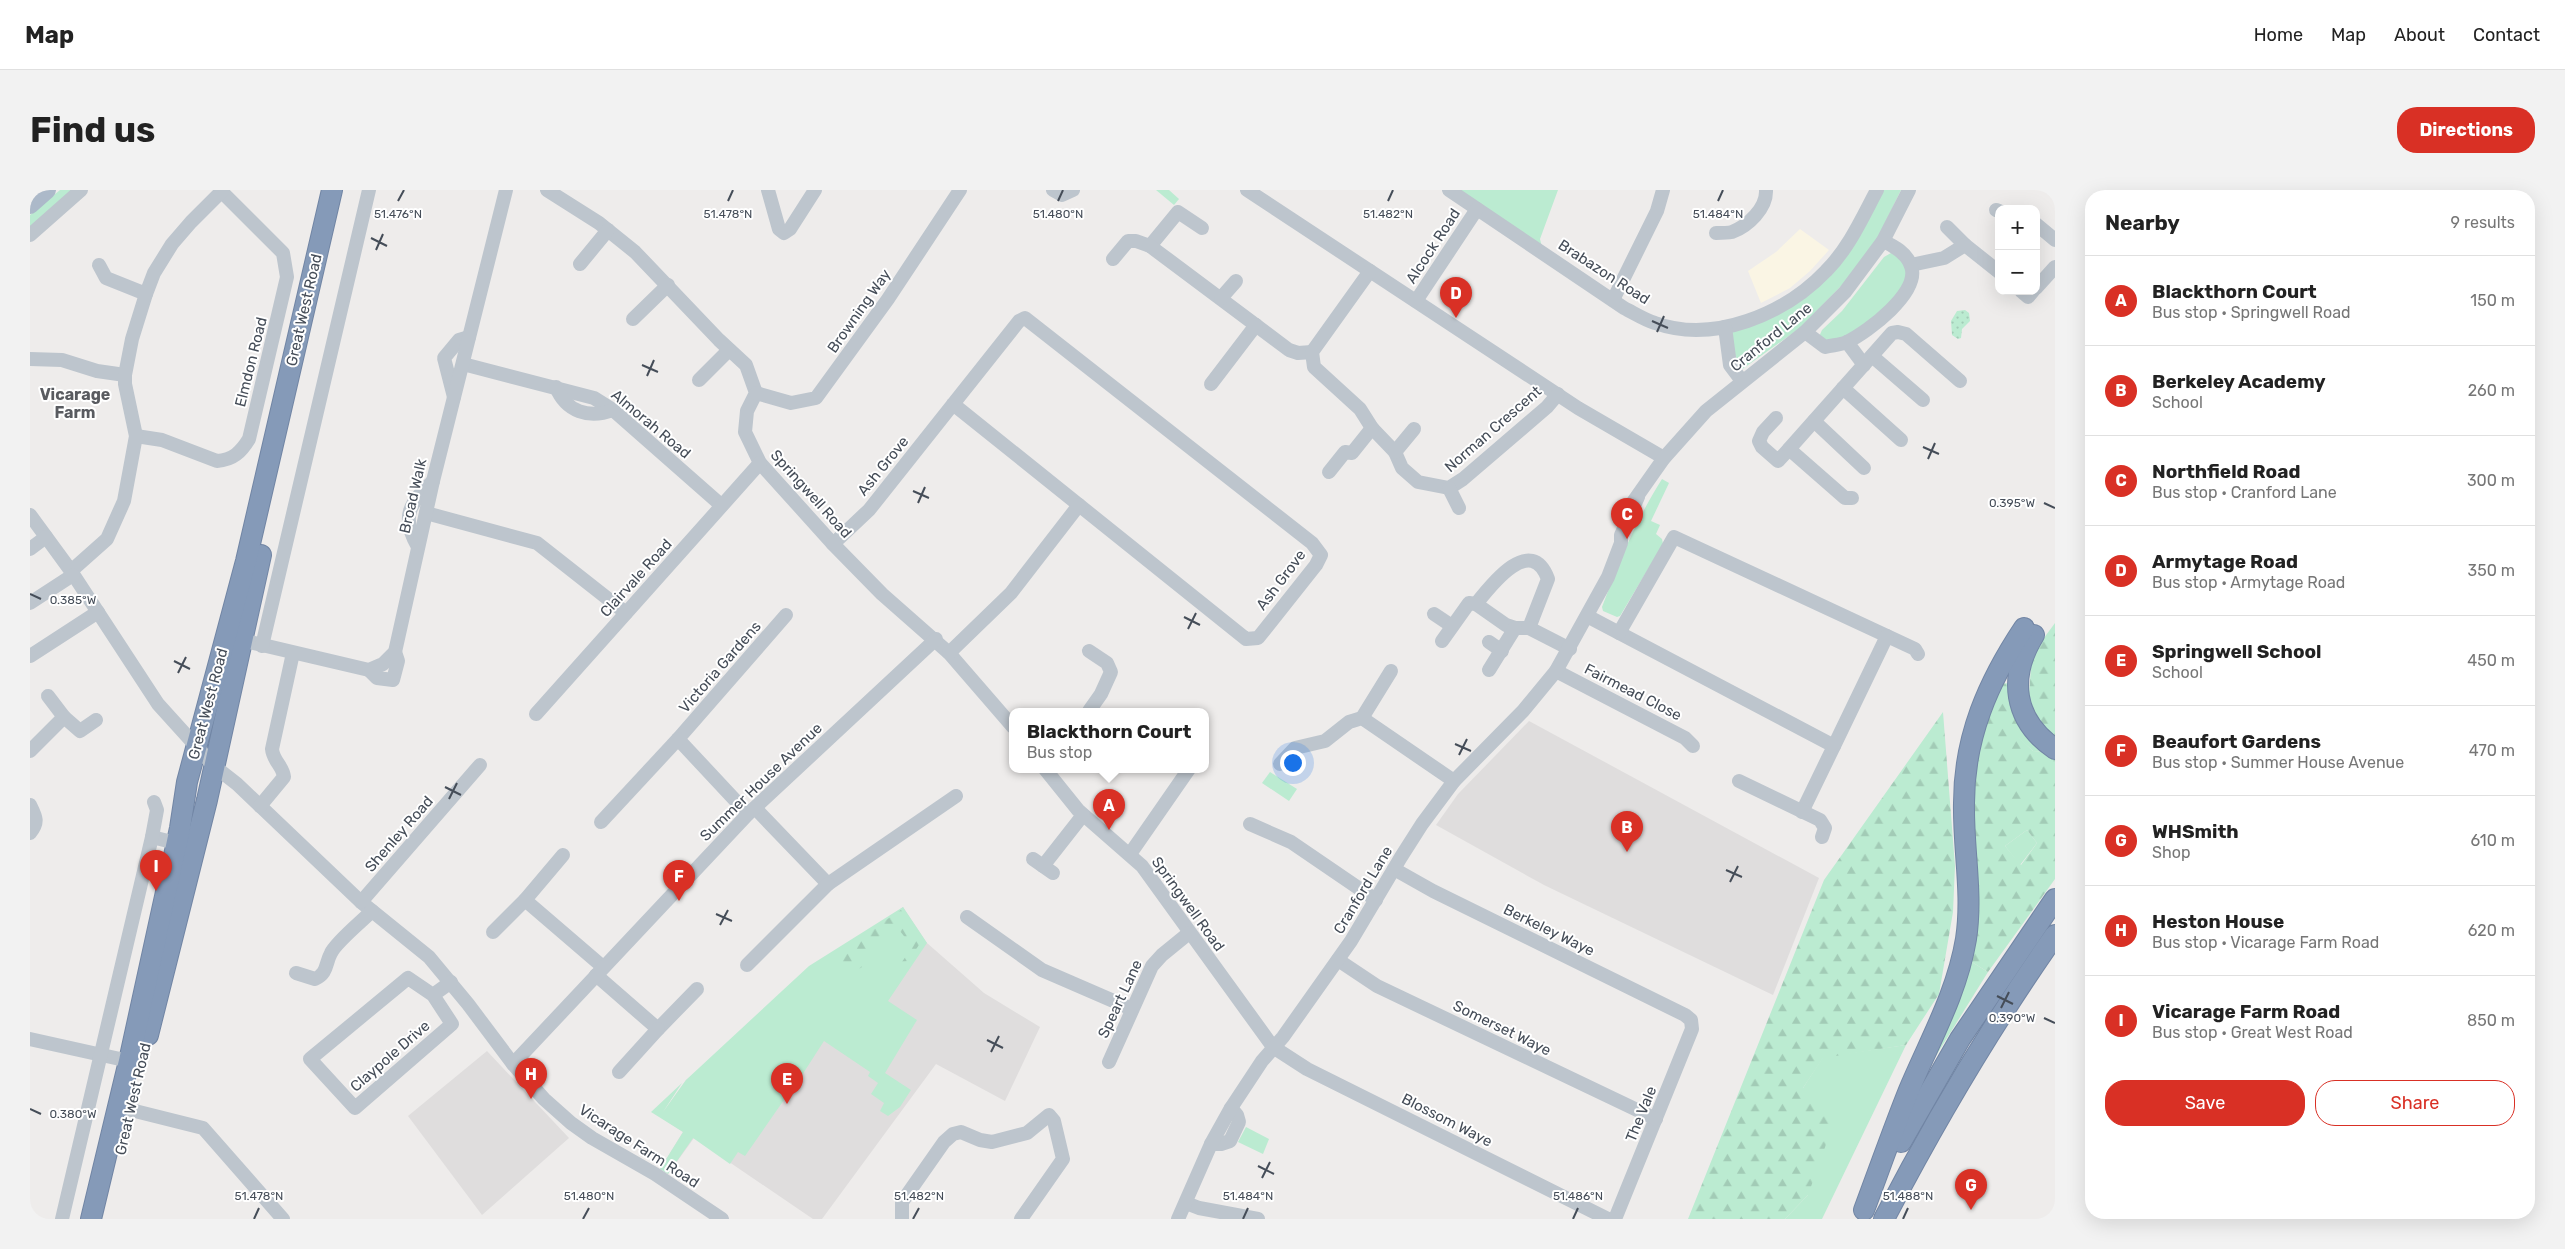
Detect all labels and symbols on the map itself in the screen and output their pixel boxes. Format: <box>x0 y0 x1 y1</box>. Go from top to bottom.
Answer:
street label: Alcock Road <box>1402 205 1464 287</box>
text: 51.476°N <box>374 207 422 221</box>
text: 51.478°N <box>704 207 752 221</box>
text: 51.480°N <box>1033 207 1083 221</box>
text: 51.482°N <box>1363 207 1413 221</box>
text: 51.484°N <box>1693 207 1743 221</box>
street label: Brabazon Road <box>1555 236 1653 308</box>
street label: Great West Road <box>282 252 326 368</box>
street label: Browning Way <box>823 266 895 356</box>
pin: D <box>1440 277 1472 318</box>
street label: Cranford Lane <box>1727 299 1815 375</box>
street label: Elmdon Road <box>231 315 271 409</box>
street label: Norman Crescent <box>1441 382 1545 476</box>
district label: Vicarage Farm <box>40 385 110 422</box>
street label: Almorah Road <box>608 386 694 462</box>
street label: Ash Grove <box>854 433 912 499</box>
street label: Springwell Road <box>767 446 855 542</box>
street label: Broad Walk <box>396 457 430 535</box>
text: 0.395°W <box>1989 496 2035 510</box>
pin: C <box>1611 498 1643 539</box>
street label: Clairvale Road <box>596 535 676 621</box>
street label: Ash Grove <box>1252 546 1310 614</box>
text: 0.385°W <box>50 593 97 607</box>
street label: Victoria Gardens <box>675 617 765 717</box>
street label: Great West Road <box>184 646 232 762</box>
street label: Fairmead Close <box>1581 660 1685 724</box>
street label: Summer House Avenue <box>696 719 826 845</box>
your location <box>1280 750 1306 776</box>
pin: A <box>1093 789 1125 830</box>
street label: Shenley Road <box>361 792 437 876</box>
pin: B <box>1611 811 1643 852</box>
street label: Cranford Lane <box>1330 843 1396 937</box>
pin: I <box>140 850 172 891</box>
street label: Springwell Road <box>1148 853 1228 955</box>
pin: F <box>663 860 695 901</box>
street label: Berkeley Waye <box>1500 900 1598 960</box>
street label: Speart Lane <box>1094 957 1146 1041</box>
street label: Somerset Waye <box>1450 996 1554 1060</box>
text: 0.390°W <box>1989 1011 2036 1025</box>
street label: Claypole Drive <box>347 1017 433 1095</box>
street label: Great West Road <box>111 1041 155 1157</box>
pin: H <box>515 1058 547 1099</box>
pin: E <box>771 1063 803 1104</box>
street label: The Vale <box>1622 1084 1660 1144</box>
street label: Blossom Waye <box>1399 1089 1495 1151</box>
street label: Vicarage Farm Road <box>576 1100 702 1192</box>
text: 0.380°W <box>49 1107 97 1121</box>
pin: G <box>1955 1169 1987 1210</box>
text: 51.478°N <box>235 1189 283 1203</box>
text: 51.480°N <box>564 1189 614 1203</box>
text: 51.482°N <box>894 1189 944 1203</box>
text: 51.484°N <box>1223 1189 1273 1203</box>
text: 51.486°N <box>1553 1189 1603 1203</box>
text: 51.488°N <box>1883 1189 1933 1203</box>

